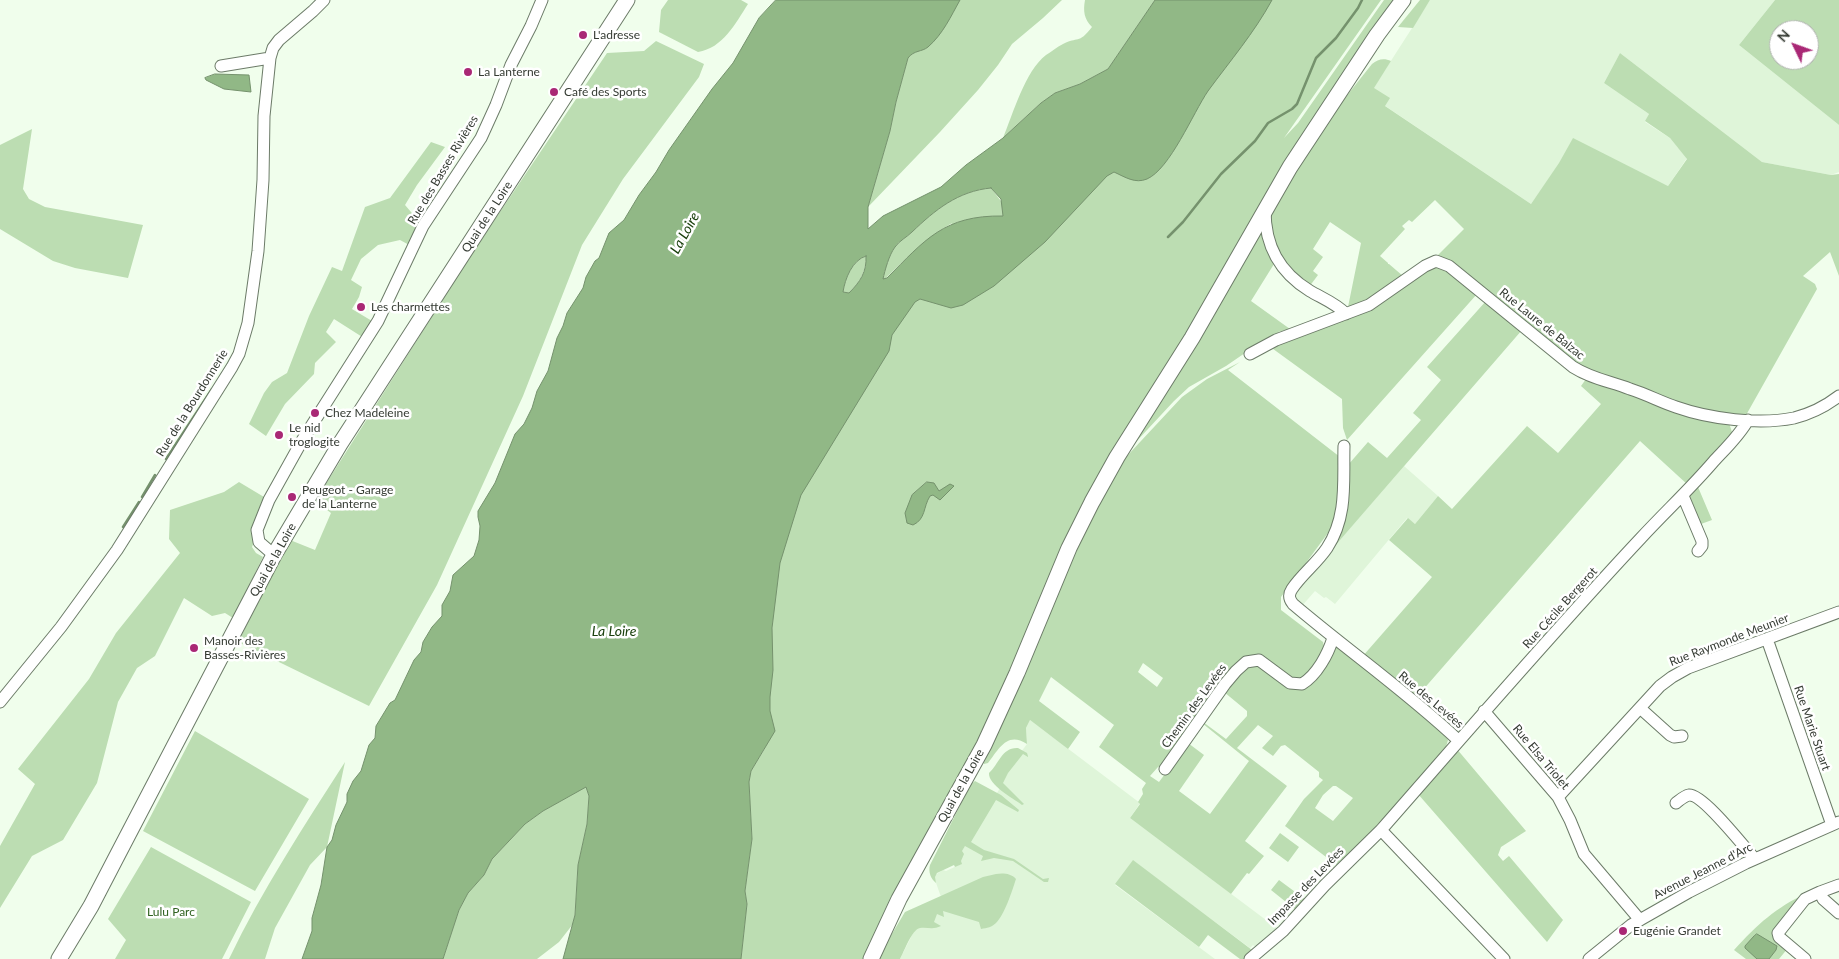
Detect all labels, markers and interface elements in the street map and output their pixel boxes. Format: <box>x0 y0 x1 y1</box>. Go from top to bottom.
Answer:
north arrow <box>1769 20 1819 70</box>
text: N <box>1773 26 1793 45</box>
place label: L'adresse <box>593 28 640 42</box>
marker: L'adresse <box>577 29 589 41</box>
place label: La Lanterne <box>478 65 540 79</box>
marker: La Lanterne <box>462 66 474 78</box>
place label: Café des Sports <box>564 85 646 99</box>
marker: Café des Sports <box>548 86 560 98</box>
street label: Rue des Basses Rivières <box>405 113 481 227</box>
street label: Quai de la Loire <box>459 179 515 255</box>
water label: La Loire <box>667 209 703 257</box>
street label: Rue Laure de Balzac <box>1497 285 1587 363</box>
place label: Les charmettes <box>371 300 450 314</box>
marker: Les charmettes <box>355 301 367 313</box>
street label: Rue de la Bourdonnerie <box>153 347 231 459</box>
place label: Chez Madeleine <box>325 406 410 420</box>
marker: Chez Madeleine <box>309 407 321 419</box>
place label: Le nid troglogite <box>289 421 340 449</box>
marker: Le nid troglogite <box>273 429 285 441</box>
place label: Peugeot - Garage de la Lanterne <box>302 483 393 511</box>
marker: Peugeot - Garage de la Lanterne <box>286 491 298 503</box>
street label: Quai de la Loire <box>247 521 299 599</box>
street label: Rue Cécile Bergerot <box>1520 564 1600 652</box>
street label: Rue Raymonde Meunier <box>1667 611 1791 669</box>
water label: La Loire <box>592 623 636 639</box>
place label: Manoir des Basses-Rivières <box>204 634 285 662</box>
marker: Manoir des Basses-Rivières <box>188 642 200 654</box>
street label: Chemin des Levées <box>1159 661 1229 751</box>
street label: Rue des Levées <box>1396 669 1466 731</box>
street label: Rue Marie Stuart <box>1791 684 1833 772</box>
street label: Rue Elsa Triolet <box>1510 722 1572 792</box>
street label: Quai de la Loire <box>935 747 987 825</box>
street label: Avenue Jeanne d'Arc <box>1651 840 1755 902</box>
street label: Impasse des Levées <box>1265 844 1347 928</box>
park label: Lulu Parc <box>147 905 195 919</box>
place label: Eugénie Grandet <box>1633 924 1721 938</box>
marker: Eugénie Grandet <box>1617 925 1629 937</box>

